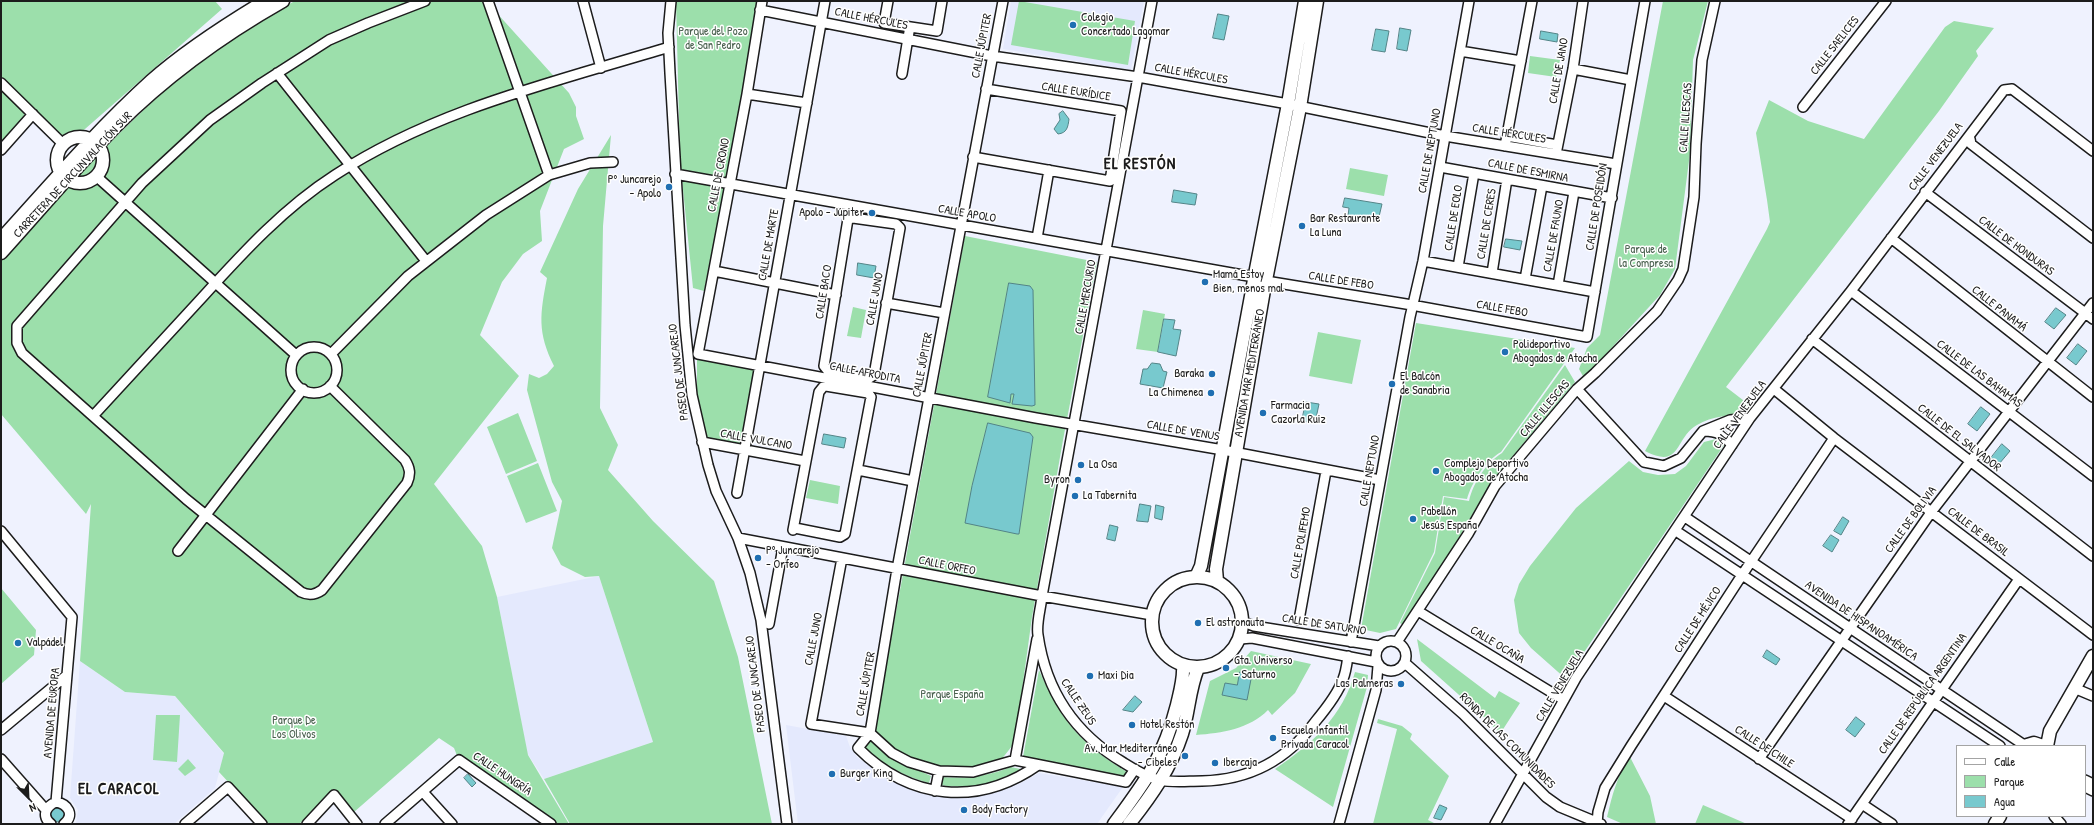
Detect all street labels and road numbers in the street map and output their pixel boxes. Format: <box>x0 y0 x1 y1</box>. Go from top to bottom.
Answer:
street label: CALLE HÉRCULES <box>833 5 909 33</box>
street label: CALLE JÚPITER <box>969 13 995 79</box>
street label: CALLE SAELICES <box>1808 14 1862 78</box>
street label: CALLE DE JANO <box>1546 37 1572 105</box>
street label: CALLE HÉRCULES <box>1153 60 1229 88</box>
street label: CALLE EURÍDICE <box>1040 79 1112 105</box>
street label: CALLE ILLESCAS <box>1676 83 1696 153</box>
street label: CALLE DE NEPTUNO <box>1415 107 1445 195</box>
street label: CARRETERA DE CIRCUNVALACIÓN SUR <box>11 109 135 241</box>
street label: CALLE VENEZUELA <box>1906 120 1966 194</box>
street label: CALLE HÉRCULES <box>1471 121 1547 147</box>
street label: CALLE DE CRONO <box>705 137 733 213</box>
street label: CALLE DE ESMIRNA <box>1487 156 1569 186</box>
street label: CALLE DE POSEIDÓN <box>1583 162 1611 252</box>
street label: CALLE DE EOLO <box>1442 184 1466 252</box>
street label: CALLE DE CERES <box>1474 188 1500 260</box>
street label: CALLE DE FAUNO <box>1541 199 1567 273</box>
street label: CALLE APOLO <box>937 202 997 226</box>
street label: CALLE DE MARTE <box>756 208 782 282</box>
street label: CALLE DE HONDURAS <box>1975 213 2057 279</box>
street label: CALLE MERCURIO <box>1072 259 1100 335</box>
street label: CALLE BACO <box>813 264 835 320</box>
street label: CALLE DE FEBO <box>1307 269 1375 293</box>
street label: CALLE JUNO <box>863 271 887 327</box>
street label: CALLE PANAMÁ <box>1968 283 2030 335</box>
street label: CALLE FEBO <box>1475 297 1529 321</box>
street label: AVENIDA MAR MEDITERRÁNEO <box>1232 308 1268 438</box>
street label: PASEO DE JUNCAREJO <box>666 323 692 421</box>
street label: CALLE JÚPITER <box>910 332 936 398</box>
street label: CALLE DE LAS BAHAMAS <box>1933 337 2025 411</box>
street label: CALLE AFRODITA <box>828 359 902 387</box>
street label: CALLE ILLESCAS <box>1517 378 1573 440</box>
street label: CALLE VENEZUELA <box>1710 378 1770 452</box>
street label: CALLE DE EL SALVADOR <box>1914 401 2004 475</box>
street label: CALLE DE VENUS <box>1145 418 1221 444</box>
street label: CALLE VULCANO <box>719 427 793 453</box>
street label: CALLE NEPTUNO <box>1357 434 1383 508</box>
street label: CALLE DE BOLIVIA <box>1882 484 1940 556</box>
street label: CALLE DE BRASIL <box>1944 504 2012 560</box>
street label: CALLE POLIFEMO <box>1288 506 1314 580</box>
street label: CALLE ORFEO <box>917 553 977 579</box>
street label: AVENIDA DE HISPANOAMÉRICA <box>1802 578 1920 664</box>
street label: CALLE DE MÉJICO <box>1671 584 1725 656</box>
street label: CALLE JUNO <box>802 611 826 667</box>
street label: CALLE DE SATURNO <box>1281 611 1367 639</box>
street label: CALLE OCAÑA <box>1467 623 1527 667</box>
street label: CALLE DE REPÚBLICA ARGENTINA <box>1876 631 1970 757</box>
street label: PASEO DE JUNCAREJO <box>743 635 769 733</box>
street label: CALLE VENEZUELA <box>1533 647 1587 725</box>
street label: CALLE JÚPITER <box>853 651 879 717</box>
street label: AVENIDA DE EUROPA <box>41 667 63 759</box>
street label: CALLE ZEUS <box>1057 676 1099 728</box>
street label: RONDA DE LAS COMUNIDADES <box>1456 690 1558 792</box>
street label: CALLE DE CHILE <box>1732 722 1796 772</box>
street label: CALLE HUNGRÍA <box>470 749 534 799</box>

